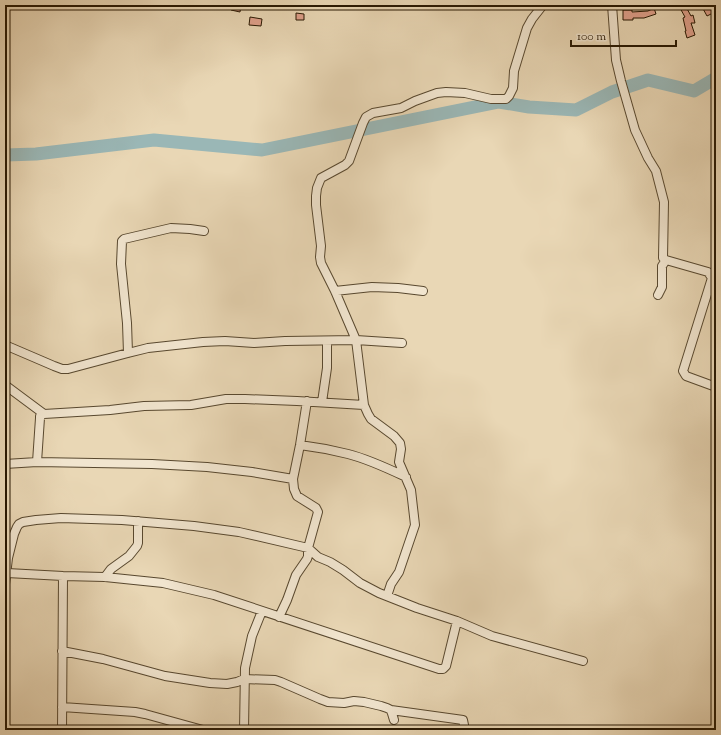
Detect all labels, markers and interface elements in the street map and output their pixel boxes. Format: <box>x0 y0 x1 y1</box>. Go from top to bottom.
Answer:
scale bar <box>571 22 676 48</box>
text: 100 m <box>577 28 606 46</box>

